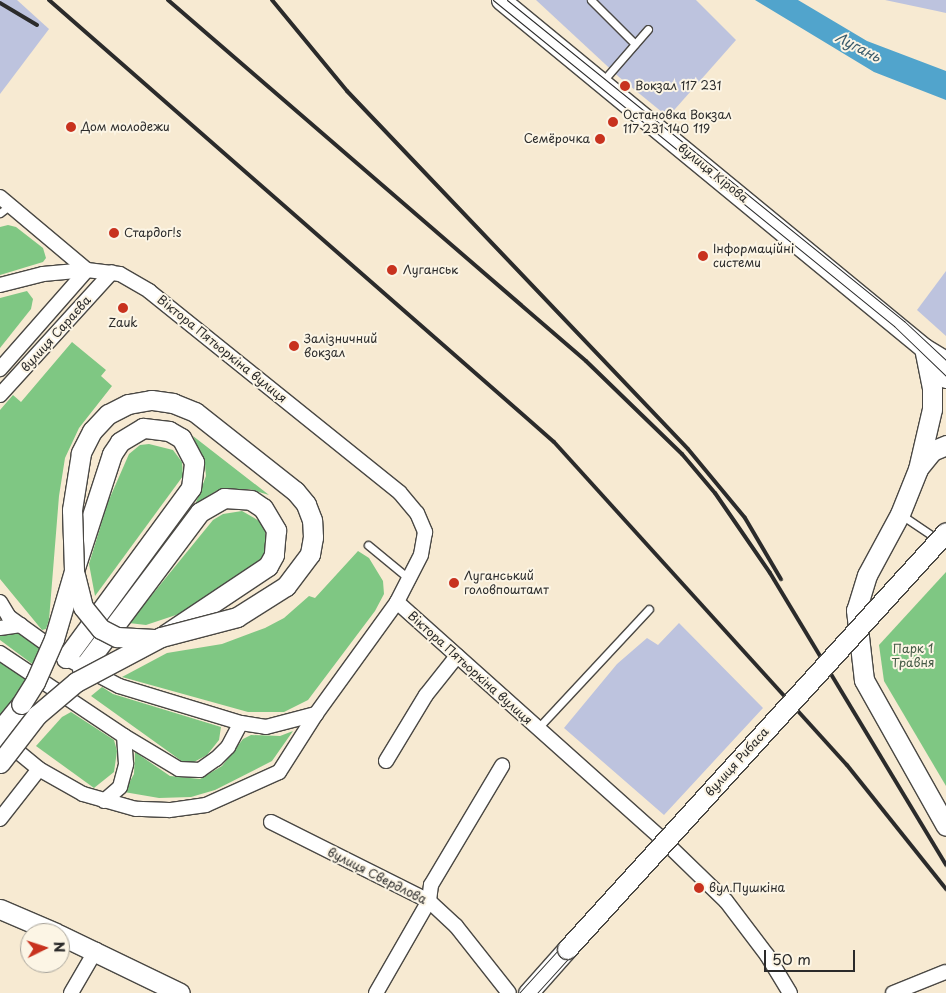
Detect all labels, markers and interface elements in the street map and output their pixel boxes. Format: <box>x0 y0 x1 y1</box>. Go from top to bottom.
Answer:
water label: Лугань <box>833 29 883 65</box>
place label: Вокзал 117 231 <box>635 79 722 93</box>
marker: Вокзал 117 231 <box>619 80 631 92</box>
place label: Остановка Вокзал 117 231 140 119 <box>623 108 733 136</box>
marker: Остановка Вокзал 117 231 140 119 <box>607 116 619 128</box>
place label: Дом молодежи <box>81 120 170 134</box>
marker: Дом молодежи <box>65 121 77 133</box>
place label: Семёрочка <box>524 132 590 146</box>
marker: Семёрочка <box>594 133 606 145</box>
street label: вулиця Кірова <box>675 140 751 206</box>
place label: Стардог!s <box>124 226 181 240</box>
marker: Стардог!s <box>108 227 120 239</box>
place label: Інформаційні системи <box>713 242 794 270</box>
marker: Інформаційні системи <box>697 250 709 262</box>
marker: Луганськ <box>385 263 399 277</box>
place label: Луганськ <box>403 263 458 277</box>
street label: Віктора Пятьоркіна вулиця <box>154 292 290 406</box>
street label: вулиця Сараєва <box>18 293 94 375</box>
marker: Zauk <box>117 302 129 314</box>
place label: Zauk <box>108 316 138 330</box>
place label: Залізничний вокзал <box>304 332 377 360</box>
marker: Залізничний вокзал <box>288 340 300 352</box>
place label: Луганський головпоштамт <box>464 569 549 597</box>
marker: Луганський головпоштамт <box>448 577 460 589</box>
street label: Віктора Пятьоркіна вулиця <box>405 608 535 728</box>
park label: Парк 1 Травня <box>892 642 934 670</box>
street label: вулиця Рибаса <box>702 725 772 799</box>
street label: вулиця Свердлова <box>325 845 429 907</box>
place label: вул.Пушкіна <box>709 881 785 895</box>
marker: вул.Пушкіна <box>693 882 705 894</box>
north arrow <box>20 923 70 973</box>
scale bar <box>766 940 857 972</box>
text: N <box>49 941 70 953</box>
text: 50 m <box>772 947 811 970</box>

